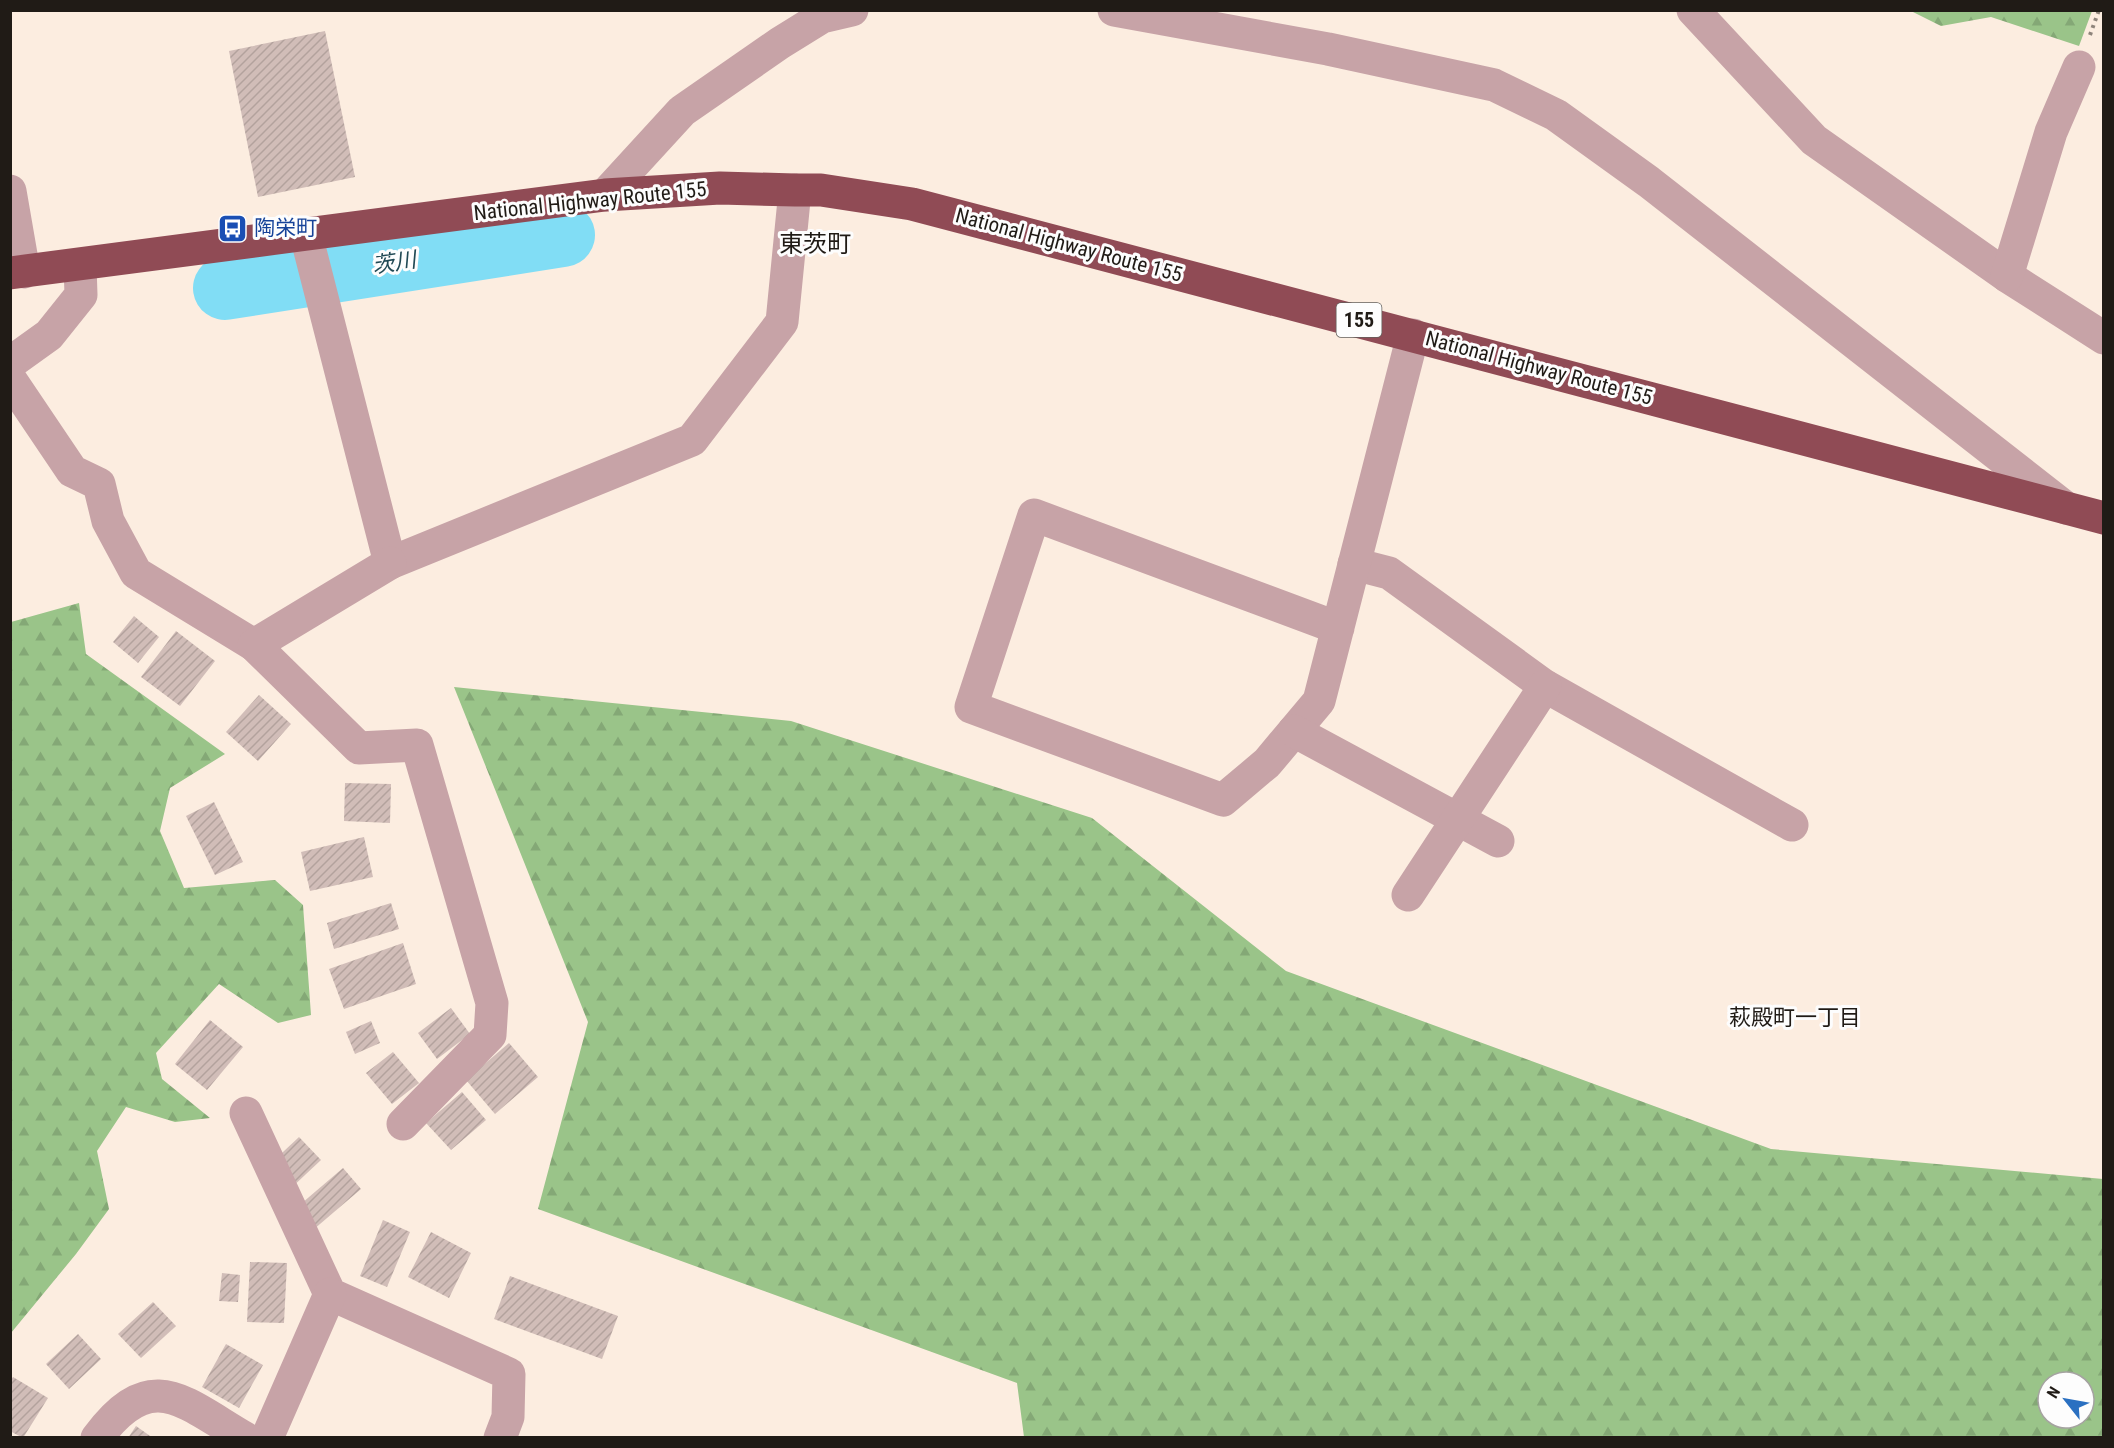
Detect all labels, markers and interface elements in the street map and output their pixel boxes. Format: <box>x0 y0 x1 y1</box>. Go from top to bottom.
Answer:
street label: National Highway Route 155 <box>472 177 708 225</box>
street label: National Highway Route 155 <box>953 203 1185 287</box>
bus stop icon: 陶栄町 <box>217 212 249 244</box>
place label: 陶栄町 <box>254 216 317 240</box>
district label: 東茨町 <box>779 230 851 258</box>
water label: 茨川 <box>370 246 420 278</box>
road number: 155 <box>1336 303 1382 337</box>
street label: National Highway Route 155 <box>1423 326 1655 410</box>
district label: 萩殿町一丁目 <box>1729 1005 1861 1030</box>
north arrow <box>2036 1370 2096 1430</box>
text: N <box>2043 1383 2064 1402</box>

